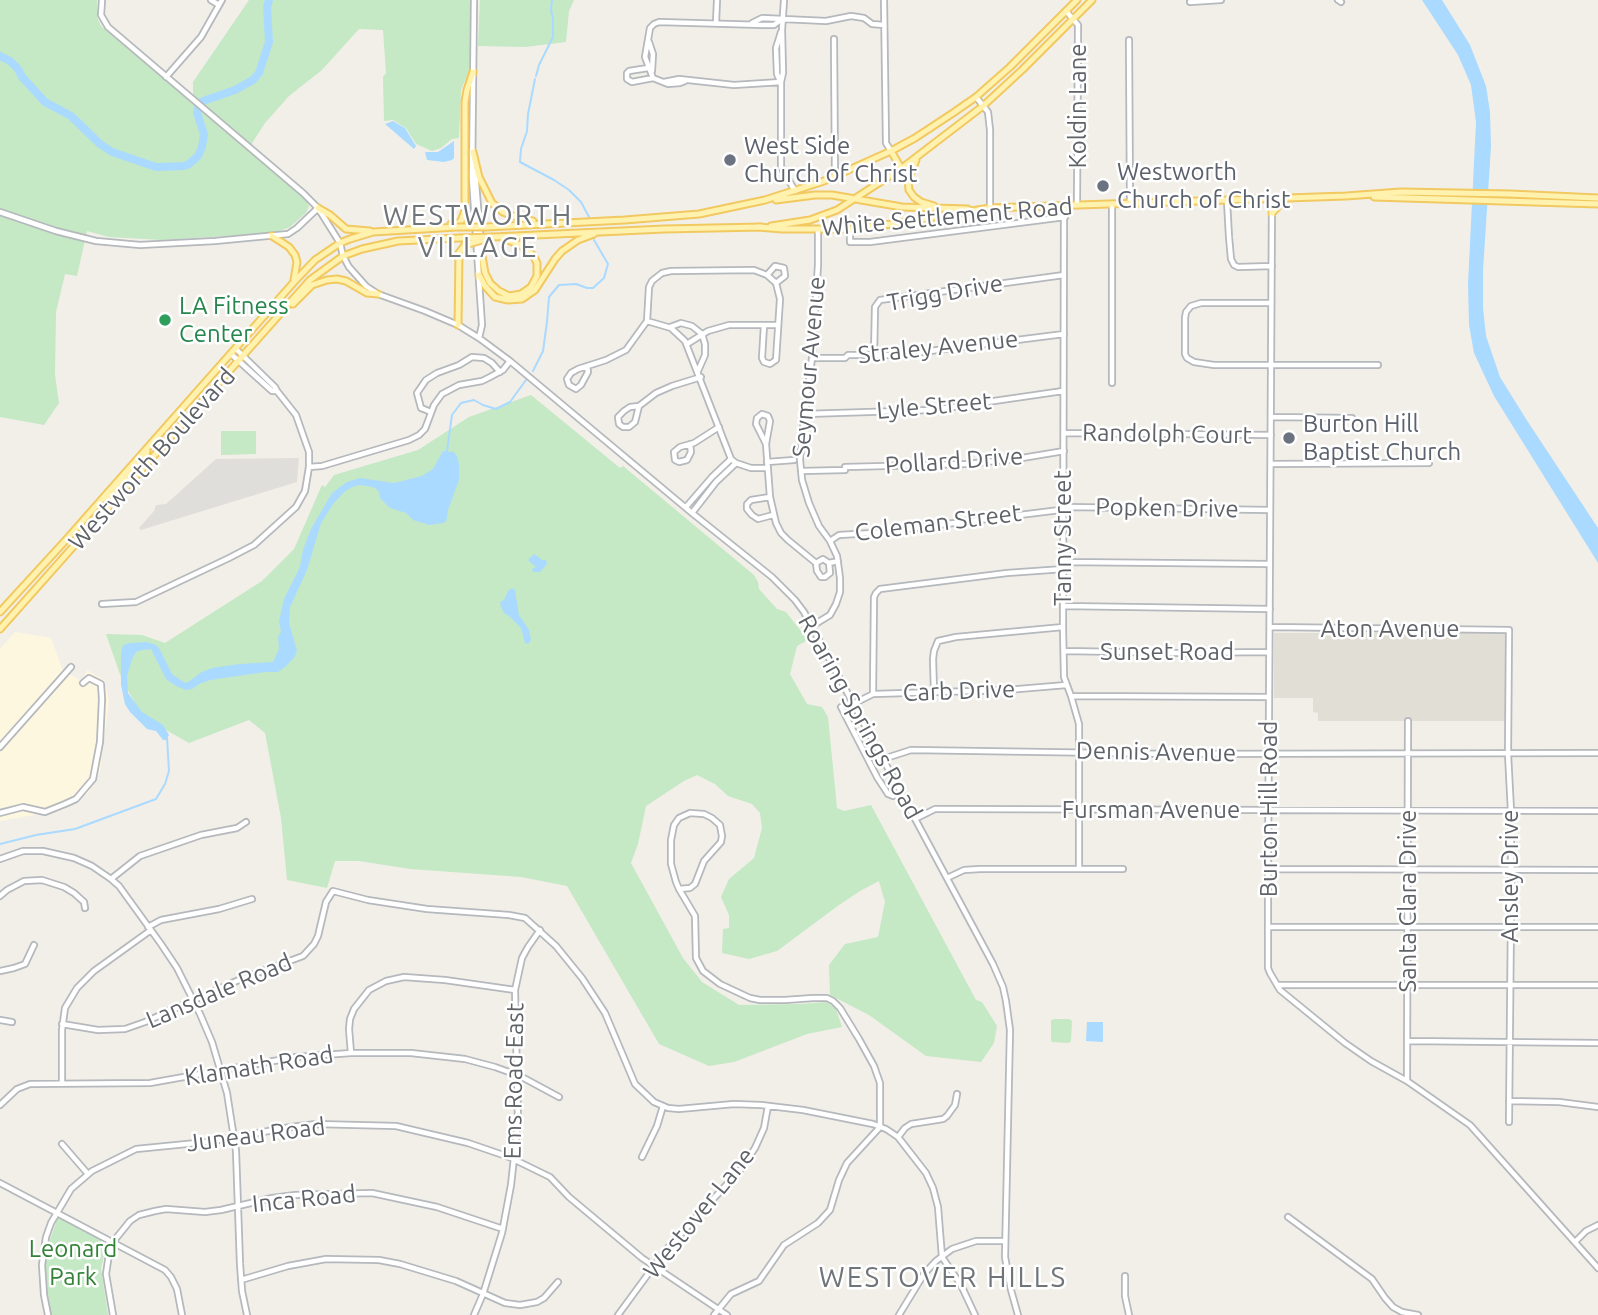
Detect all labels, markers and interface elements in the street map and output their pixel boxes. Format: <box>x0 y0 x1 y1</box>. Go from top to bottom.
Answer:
street label: Koldin Lane <box>1064 43 1092 169</box>
place label: West Side Church of Christ <box>744 132 917 188</box>
marker: West Side Church of Christ <box>722 152 738 168</box>
place label: Westworth Church of Christ <box>1117 158 1290 214</box>
marker: Westworth Church of Christ <box>1095 178 1111 194</box>
street label: White Settlement Road <box>820 192 1074 242</box>
district label: WESTWORTH VILLAGE <box>384 199 572 265</box>
street label: Trigg Drive <box>885 269 1005 317</box>
street label: Seymour Avenue <box>787 275 831 459</box>
place label: LA Fitness Center <box>179 292 289 348</box>
marker: LA Fitness Center <box>157 312 173 328</box>
street label: Straley Avenue <box>856 324 1020 370</box>
street label: Westworth Boulevard <box>63 362 241 556</box>
street label: Lyle Street <box>875 387 993 425</box>
place label: Burton Hill Baptist Church <box>1303 410 1461 466</box>
street label: Randolph Court <box>1082 418 1252 450</box>
marker: Burton Hill Baptist Church <box>1281 430 1297 446</box>
street label: Pollard Drive <box>884 442 1024 480</box>
street label: Tanny Street <box>1049 470 1077 606</box>
street label: Popken Drive <box>1095 492 1239 524</box>
street label: Coleman Street <box>853 498 1023 548</box>
street label: Roaring Springs Road <box>792 610 928 824</box>
street label: Aton Avenue <box>1320 615 1460 643</box>
street label: Sunset Road <box>1100 638 1234 666</box>
street label: Carb Drive <box>902 675 1016 707</box>
street label: Burton Hill Road <box>1255 721 1283 897</box>
street label: Dennis Avenue <box>1076 736 1236 768</box>
street label: Fursman Avenue <box>1062 796 1240 824</box>
street label: Ansley Drive <box>1496 809 1524 943</box>
street label: Santa Clara Drive <box>1394 810 1422 992</box>
street label: Lansdale Road <box>142 947 296 1035</box>
street label: Ems Road East <box>498 1002 530 1160</box>
street label: Klamath Road <box>183 1040 335 1092</box>
street label: Juneau Road <box>185 1112 327 1158</box>
street label: Westover Lane <box>637 1142 761 1284</box>
street label: Inca Road <box>251 1179 357 1219</box>
park label: Leonard Park <box>29 1235 117 1291</box>
district label: WESTOVER HILLS <box>821 1261 1065 1295</box>

